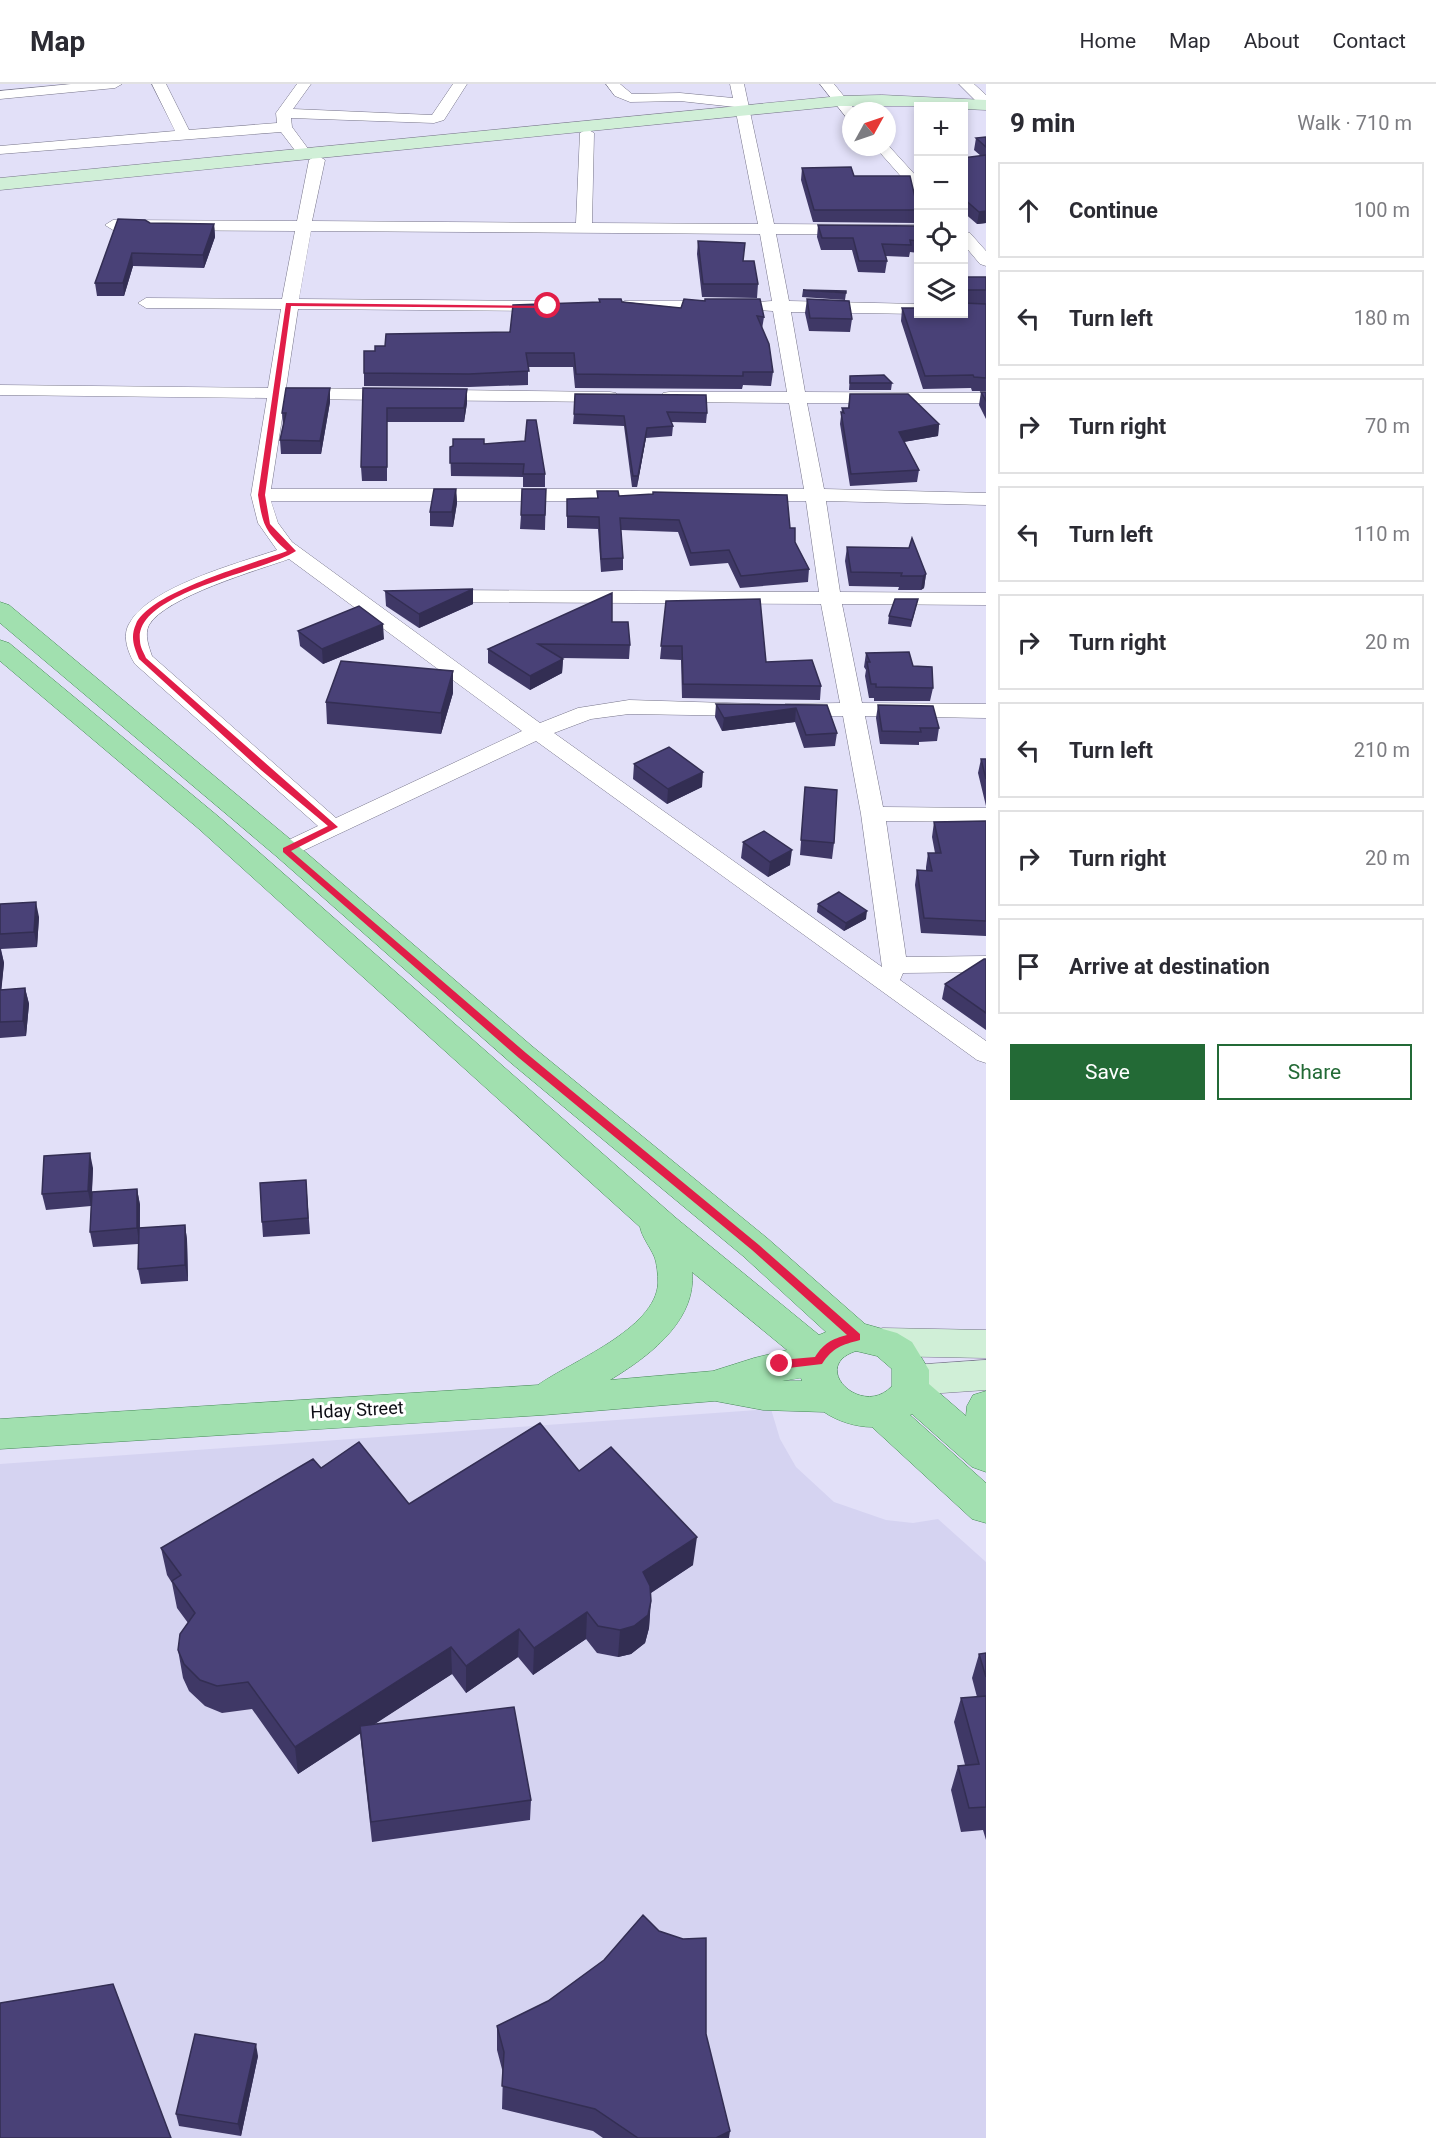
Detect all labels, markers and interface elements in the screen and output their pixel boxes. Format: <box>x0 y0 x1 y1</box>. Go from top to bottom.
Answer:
text: Map <box>30 25 85 58</box>
text: Home <box>1080 29 1136 53</box>
text: Map <box>1169 29 1211 53</box>
text: About <box>1244 29 1300 53</box>
text: Contact <box>1333 29 1406 53</box>
north arrow <box>842 102 896 156</box>
map controls <box>914 102 968 318</box>
button: + <box>914 102 968 156</box>
text: 9 min <box>1010 108 1075 138</box>
text: Walk · 710 m <box>1297 111 1412 135</box>
button: − <box>914 156 968 210</box>
icon: ahead <box>1012 194 1045 227</box>
text: Continue <box>1069 198 1158 223</box>
text: 100 m <box>1354 198 1410 222</box>
button: locate <box>914 210 968 264</box>
button: layers <box>914 264 968 318</box>
route start <box>534 292 560 318</box>
icon: left <box>1012 302 1045 335</box>
text: Turn left <box>1069 306 1153 331</box>
text: 180 m <box>1354 306 1410 330</box>
icon: right <box>1012 410 1045 443</box>
text: Turn right <box>1069 414 1166 439</box>
text: 70 m <box>1365 414 1410 438</box>
icon: left <box>1012 518 1045 551</box>
text: Turn left <box>1069 522 1153 547</box>
text: 110 m <box>1354 522 1410 546</box>
icon: right <box>1012 626 1045 659</box>
text: Turn right <box>1069 630 1166 655</box>
text: 20 m <box>1365 630 1410 654</box>
icon: left <box>1012 734 1045 767</box>
text: Turn left <box>1069 738 1153 763</box>
text: 210 m <box>1354 738 1410 762</box>
icon: right <box>1012 842 1045 875</box>
text: Turn right <box>1069 846 1166 871</box>
text: 20 m <box>1365 846 1410 870</box>
icon: arrive <box>1012 950 1045 983</box>
text: Arrive at destination <box>1069 954 1270 979</box>
button: Save <box>1010 1044 1205 1100</box>
button: Share <box>1217 1044 1412 1100</box>
route end <box>766 1350 792 1376</box>
street label: Hday Street <box>310 1397 404 1422</box>

